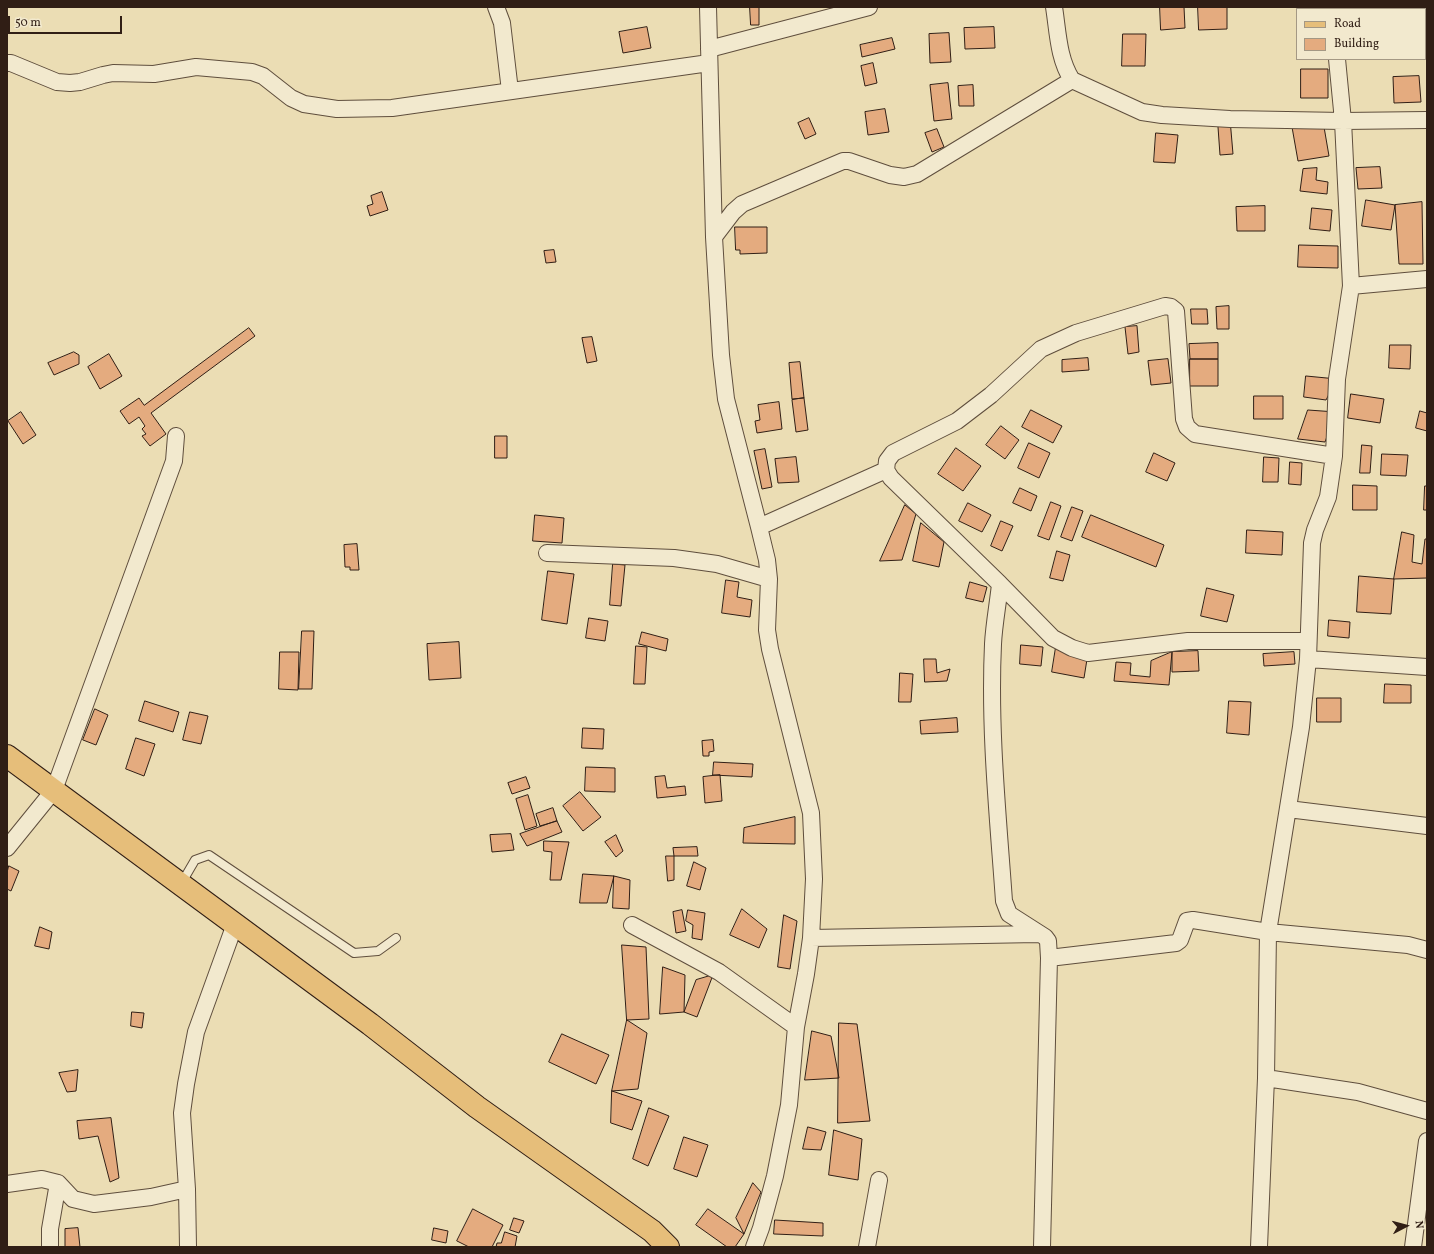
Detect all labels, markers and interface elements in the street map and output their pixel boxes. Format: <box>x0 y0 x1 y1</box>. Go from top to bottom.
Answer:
scale bar <box>10 8 124 34</box>
legend <box>1296 8 1426 60</box>
text: 50 m <box>15 15 41 31</box>
text: Road <box>1334 16 1361 32</box>
text: Building <box>1334 36 1379 52</box>
north arrow <box>1386 1206 1426 1246</box>
text: N <box>1411 1220 1426 1229</box>

